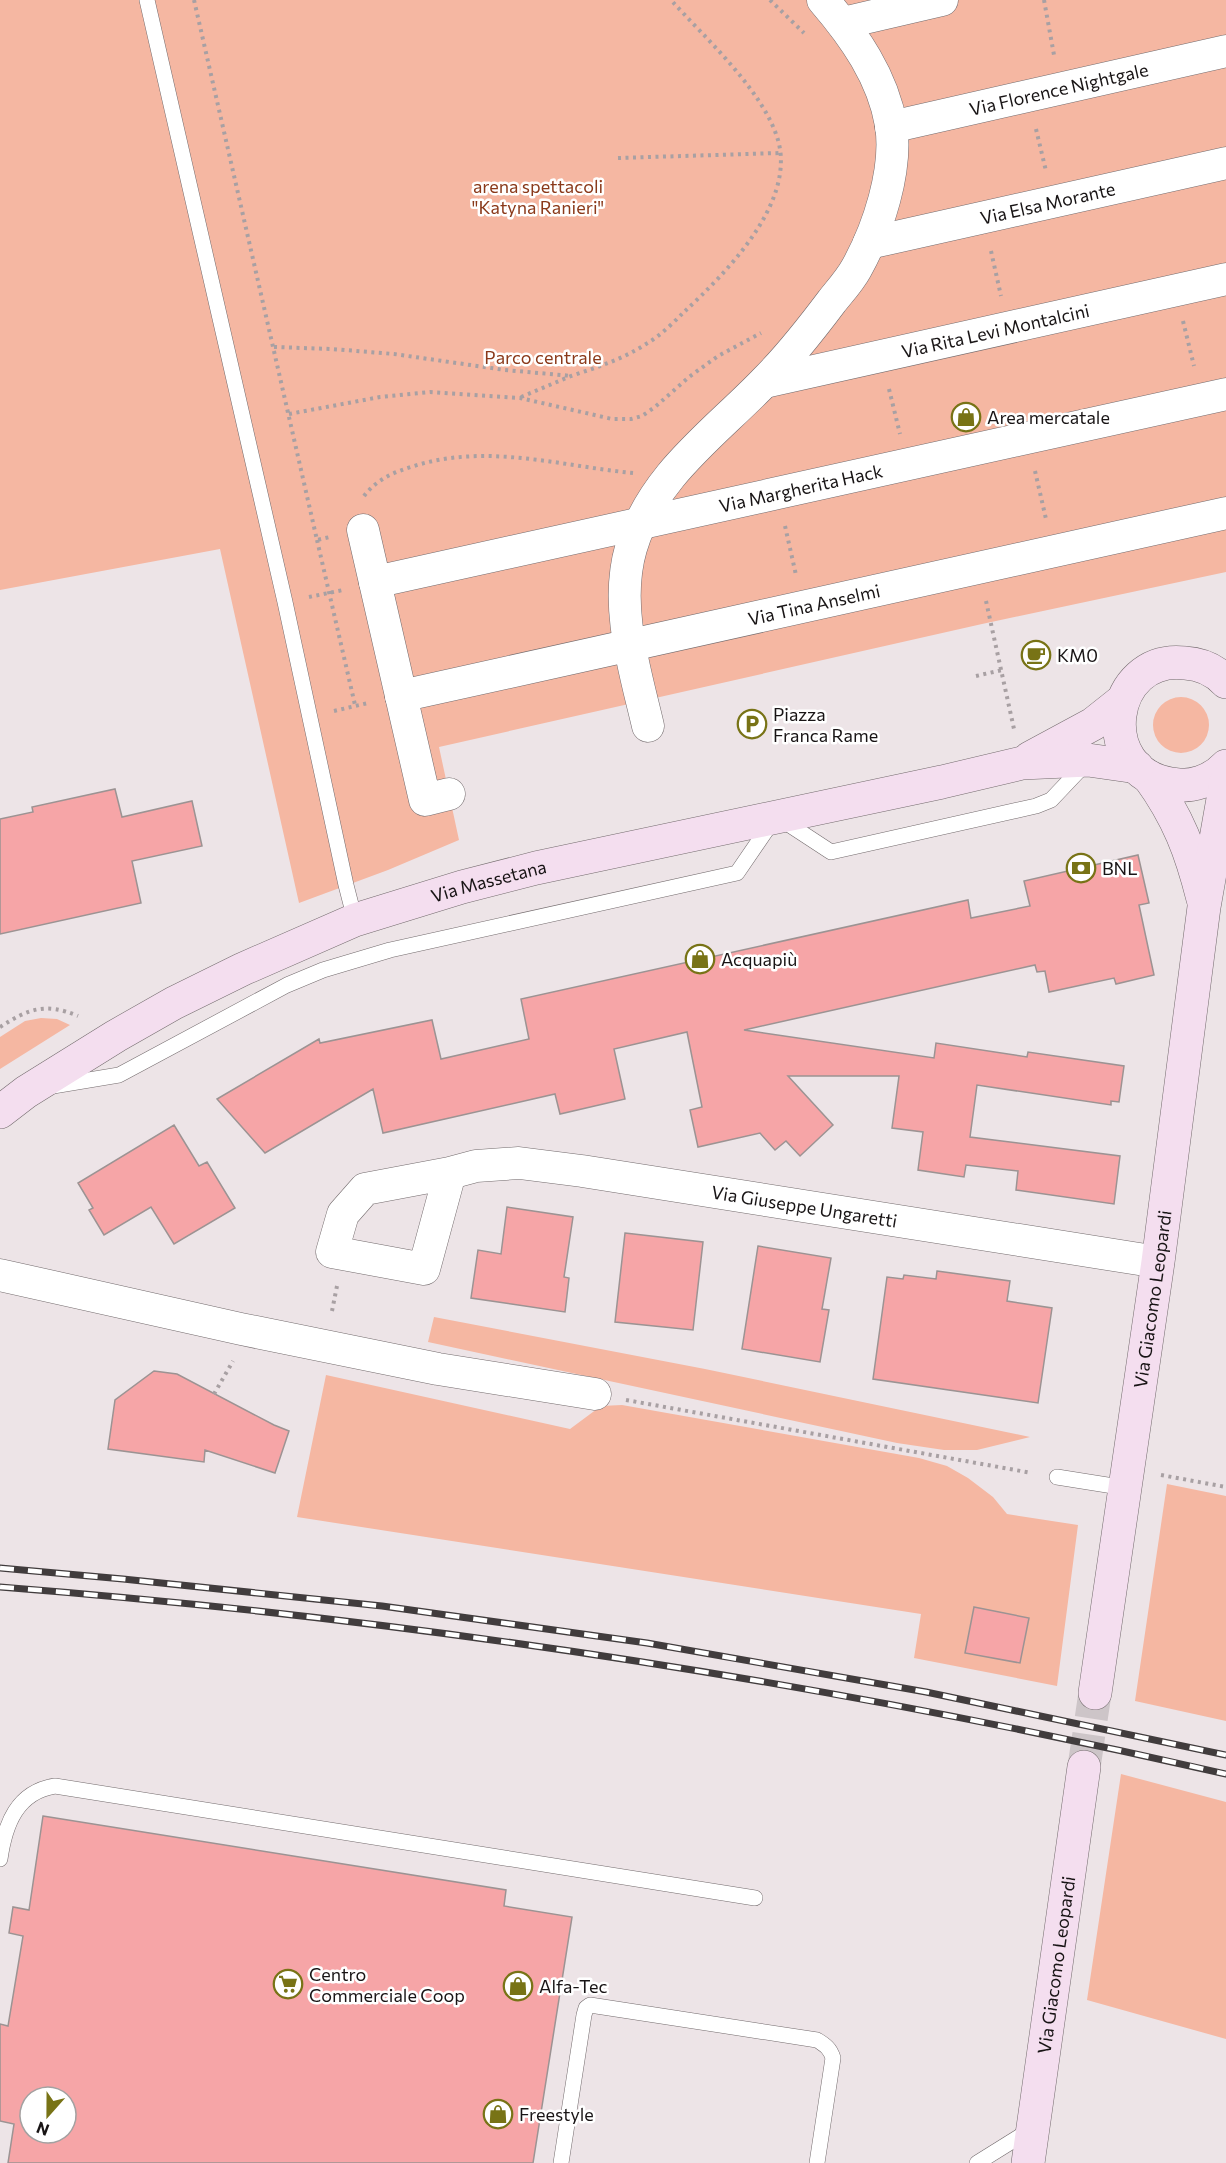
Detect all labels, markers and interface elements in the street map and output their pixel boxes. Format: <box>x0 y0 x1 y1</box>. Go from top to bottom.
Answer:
street label: Via Florence Nightgale <box>967 58 1150 120</box>
park label: arena spettacoli "Katyna Ranieri" <box>472 175 604 218</box>
street label: Via Elsa Morante <box>978 177 1117 229</box>
street label: Via Rita Levi Montalcini <box>899 299 1091 362</box>
park label: Parco centrale <box>484 346 602 368</box>
shop icon: Area mercatale <box>950 401 982 433</box>
place label: Area mercatale <box>987 406 1110 428</box>
street label: Via Margherita Hack <box>717 459 885 517</box>
street label: Via Tina Anselmi <box>746 579 882 630</box>
cafe icon: KM0 <box>1020 639 1052 671</box>
place label: KM0 <box>1057 644 1098 666</box>
place label: Piazza Franca Rame <box>773 703 878 746</box>
parking icon: Piazza Franca Rame <box>736 708 768 740</box>
bank icon: BNL <box>1065 852 1097 884</box>
street label: Via Massetana <box>428 855 548 907</box>
place label: BNL <box>1102 857 1138 879</box>
shop icon: Acquapiù <box>684 943 716 975</box>
place label: Acquapiù <box>721 948 797 970</box>
street label: Via Giuseppe Ungaretti <box>710 1181 899 1232</box>
street label: Via Giacomo Leopardi <box>1129 1209 1176 1390</box>
street label: Via Giacomo Leopardi <box>1033 1875 1079 2055</box>
place label: Centro Commerciale Coop <box>309 1963 465 2006</box>
supermarket icon: Centro Commerciale Coop <box>272 1968 304 2000</box>
shop icon: Alfa-Tec <box>502 1970 534 2002</box>
place label: Alfa-Tec <box>539 1975 608 1997</box>
north arrow <box>18 2085 78 2145</box>
shop icon: Freestyle <box>482 2098 514 2130</box>
place label: Freestyle <box>519 2103 594 2125</box>
text: N <box>33 2118 51 2140</box>

